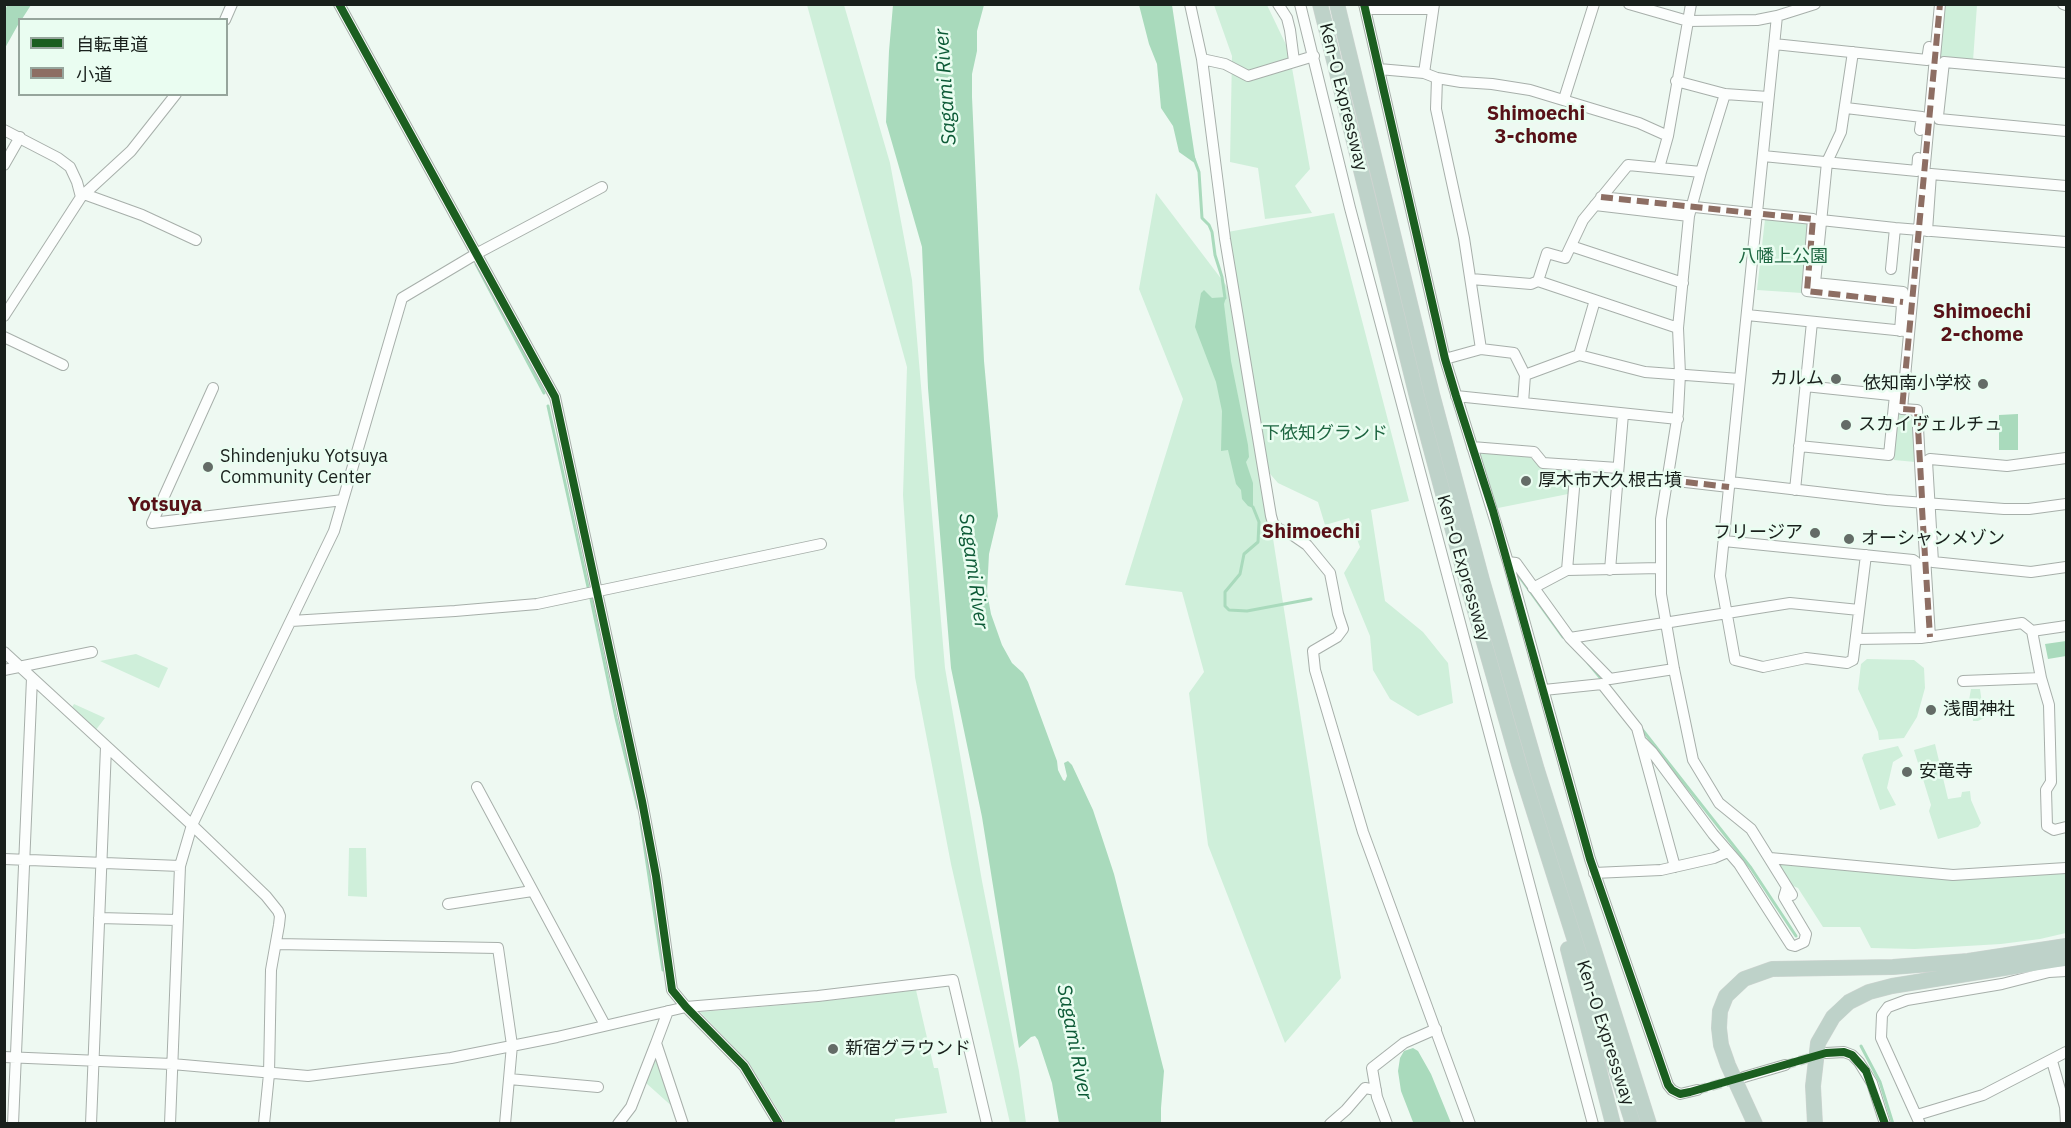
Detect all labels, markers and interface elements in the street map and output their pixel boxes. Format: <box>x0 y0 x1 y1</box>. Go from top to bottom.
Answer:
legend <box>18 18 228 96</box>
street label: Ken-O Expressway <box>1314 21 1372 173</box>
water label: Sagami River <box>930 28 962 146</box>
text: 自転車道 <box>76 33 148 56</box>
text: 小道 <box>76 63 112 86</box>
district label: Shimoechi 3-chome <box>1487 102 1585 149</box>
park label: 八幡上公園 <box>1738 246 1828 268</box>
district label: Shimoechi 2-chome <box>1933 300 2031 347</box>
place label: カルム <box>1770 368 1824 390</box>
marker: カルム <box>1829 372 1843 386</box>
place label: 依知南小学校 <box>1863 373 1971 395</box>
marker: 依知南小学校 <box>1976 377 1990 391</box>
place label: スカイヴェルチュ <box>1858 414 2002 436</box>
marker: スカイヴェルチュ <box>1839 418 1853 432</box>
park label: 下依知グランド <box>1262 423 1388 445</box>
place label: Shindenjuku Yotsuya Community Center <box>220 446 388 488</box>
marker: Shindenjuku Yotsuya Community Center <box>201 460 215 474</box>
place label: 厚木市大久根古墳 <box>1538 470 1682 492</box>
marker: 厚木市大久根古墳 <box>1519 474 1533 488</box>
street label: Ken-O Expressway <box>1432 492 1494 644</box>
district label: Yotsuya <box>128 493 202 517</box>
water label: Sagami River <box>953 511 993 631</box>
district label: Shimoechi <box>1262 520 1360 544</box>
place label: フリージア <box>1713 522 1803 544</box>
marker: フリージア <box>1808 526 1822 540</box>
place label: オーシャンメゾン <box>1861 528 2005 550</box>
marker: オーシャンメゾン <box>1842 532 1856 546</box>
place label: 浅間神社 <box>1943 699 2015 721</box>
marker: 浅間神社 <box>1924 703 1938 717</box>
place label: 安竜寺 <box>1919 761 1973 783</box>
marker: 安竜寺 <box>1900 765 1914 779</box>
street label: Ken-O Expressway <box>1571 958 1639 1108</box>
water label: Sagami River <box>1051 982 1097 1102</box>
place label: 新宿グラウンド <box>845 1038 971 1060</box>
marker: 新宿グラウンド <box>826 1042 840 1056</box>

